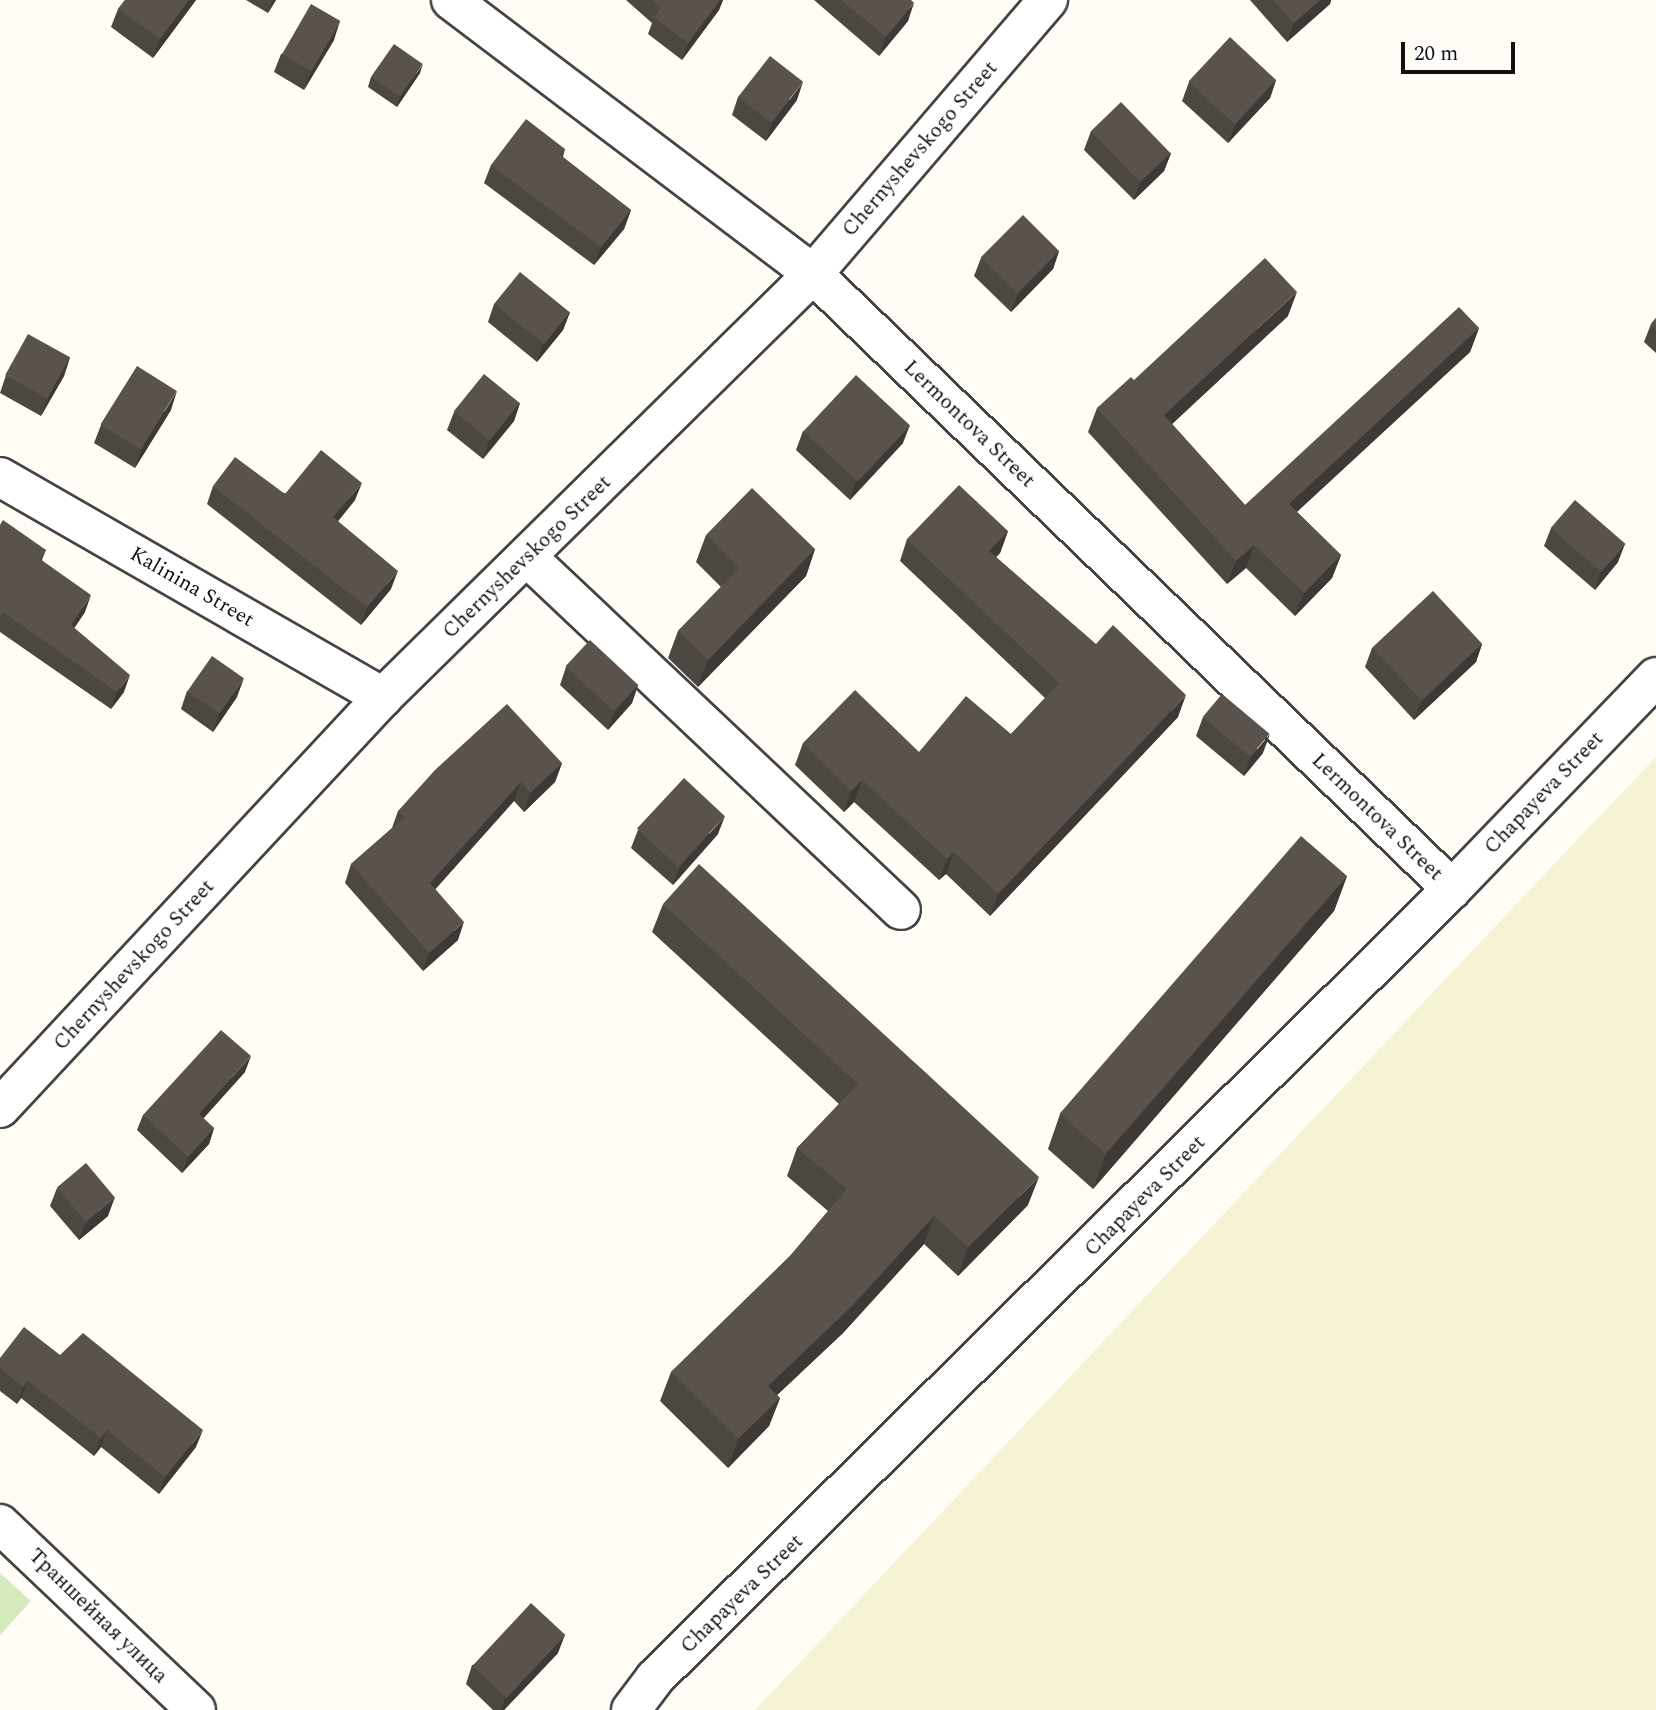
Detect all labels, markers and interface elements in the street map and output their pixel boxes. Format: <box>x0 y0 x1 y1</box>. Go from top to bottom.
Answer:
scale bar <box>1404 28 1518 72</box>
text: 20 m <box>1414 38 1458 70</box>
street label: Chernyshevskogo Street <box>837 56 1003 242</box>
street label: Lermontova Street <box>898 355 1040 493</box>
street label: Chernyshevskogo Street <box>438 470 616 644</box>
street label: Kalinina Street <box>126 541 258 633</box>
street label: Chapayeva Street <box>1479 726 1609 860</box>
street label: Lermontova Street <box>1306 748 1448 886</box>
street label: Chernyshevskogo Street <box>48 874 220 1056</box>
street label: Chapayeva Street <box>1079 1130 1211 1262</box>
street label: Chapayeva Street <box>675 1529 809 1659</box>
street label: Траншейная улица <box>23 1543 173 1689</box>

